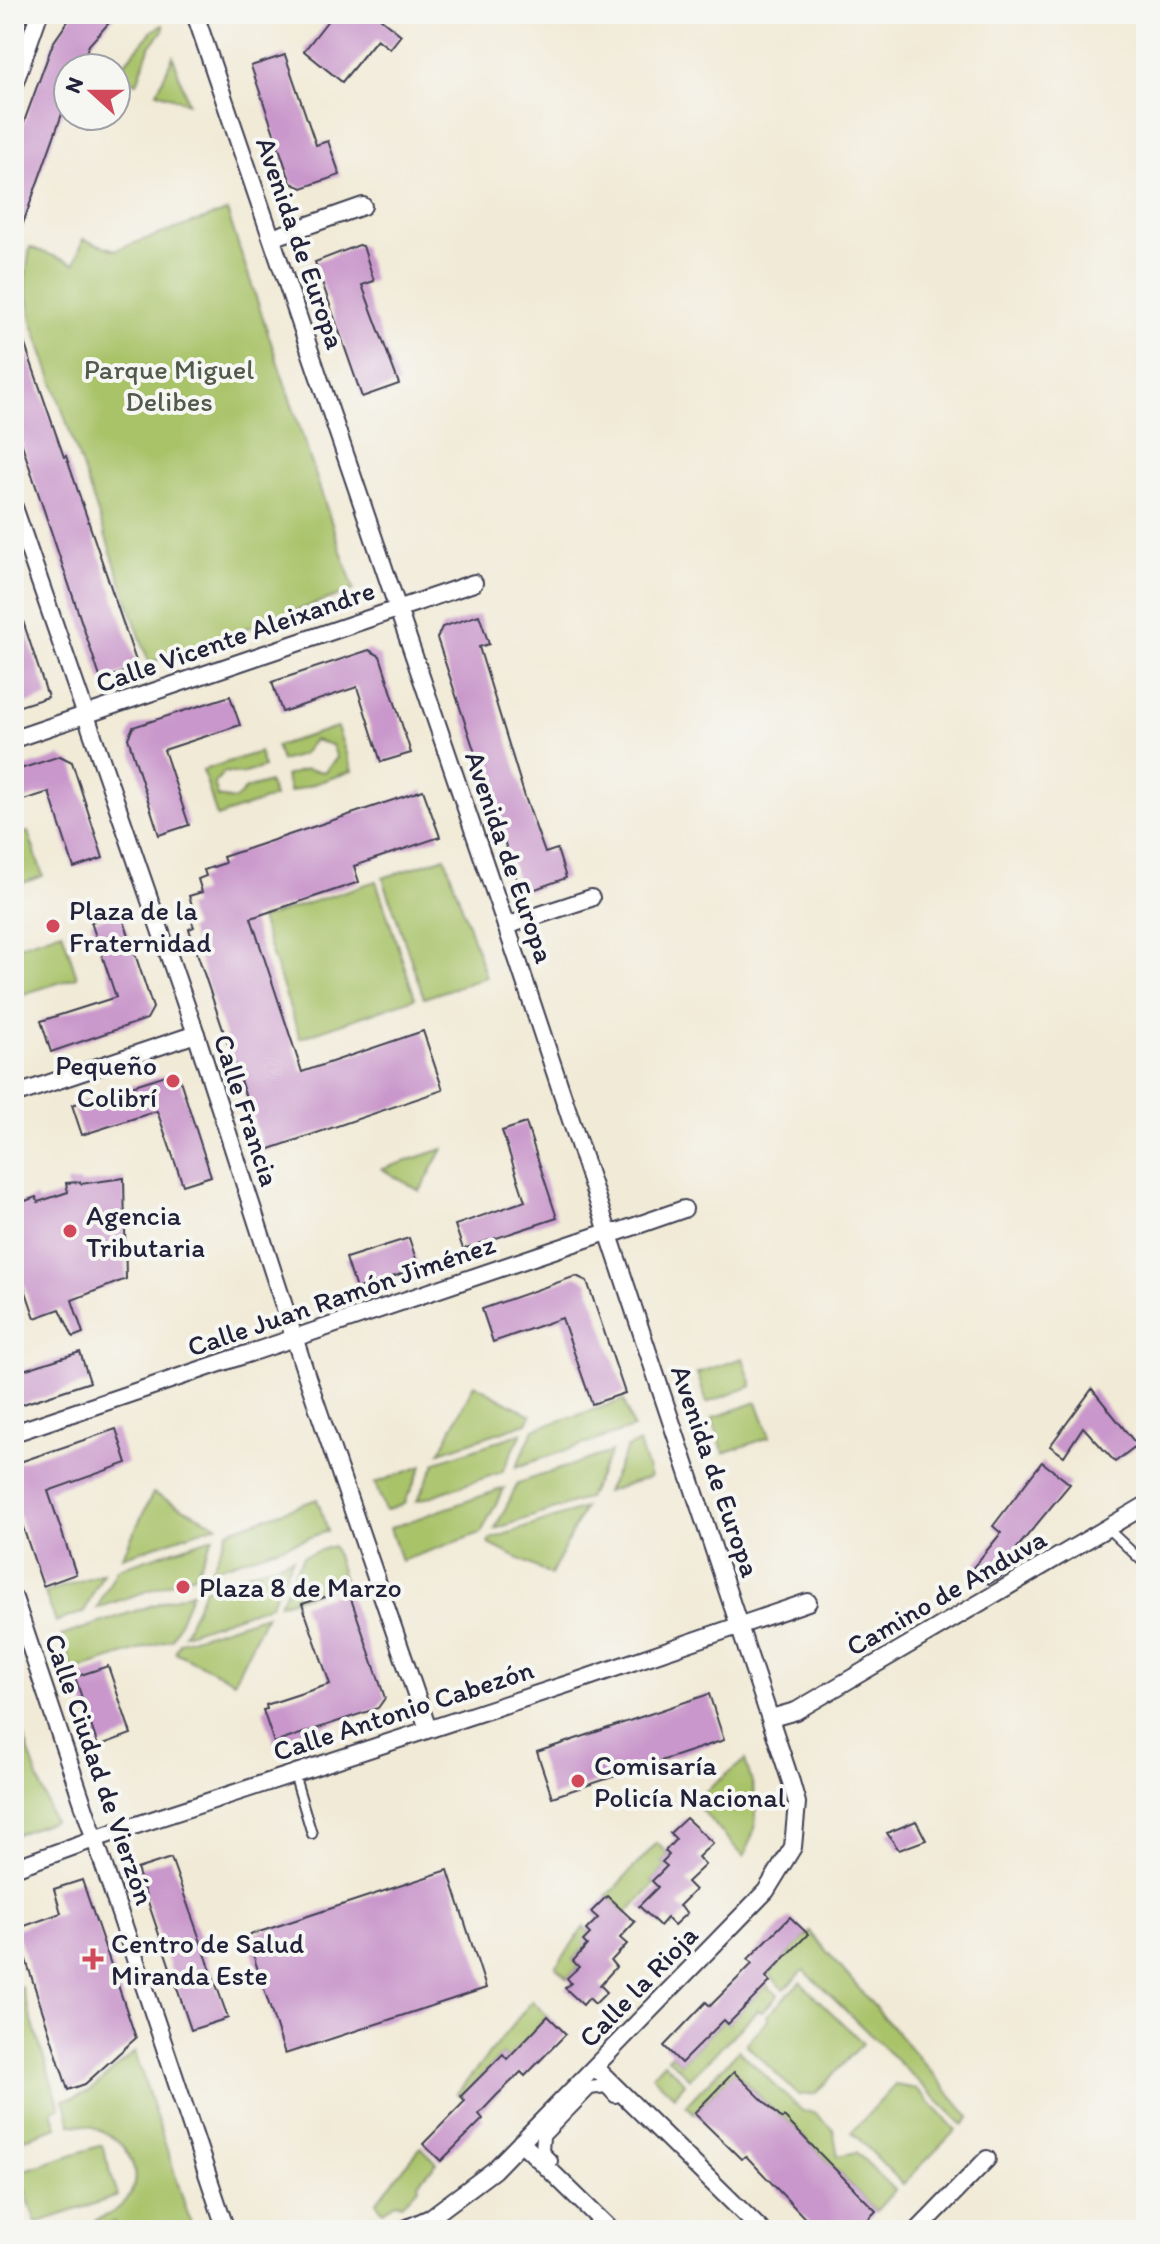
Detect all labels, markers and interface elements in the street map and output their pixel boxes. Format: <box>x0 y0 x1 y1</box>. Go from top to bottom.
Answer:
north arrow <box>52 52 132 132</box>
text: N <box>59 73 89 97</box>
street label: Avenida de Europa <box>249 133 353 354</box>
park label: Parque Miguel Delibes <box>84 352 254 418</box>
street label: Calle Vicente Aleixandre <box>91 572 379 700</box>
street label: Avenida de Europa <box>458 747 562 968</box>
place label: Plaza de la Fraternidad <box>69 893 211 959</box>
marker: Plaza de la Fraternidad <box>44 917 62 935</box>
street label: Calle Francia <box>206 1030 288 1190</box>
place label: Pequeño Colibrí <box>55 1048 157 1114</box>
marker: Pequeño Colibrí <box>164 1072 182 1090</box>
place label: Agencia Tributaria <box>86 1198 205 1264</box>
marker: Agencia Tributaria <box>61 1222 79 1240</box>
street label: Calle Juan Ramón Jiménez <box>183 1226 500 1364</box>
street label: Avenida de Europa <box>664 1361 768 1582</box>
street label: Camino de Anduva <box>840 1521 1052 1663</box>
place label: Plaza 8 de Marzo <box>199 1570 402 1604</box>
marker: Plaza 8 de Marzo <box>174 1578 192 1596</box>
street label: Calle Ciudad de Vierzón <box>38 1629 162 1909</box>
street label: Calle Antonio Cabezón <box>268 1652 538 1768</box>
place label: Comisaría Policía Nacional <box>594 1748 786 1814</box>
marker: Comisaría Policía Nacional <box>569 1772 587 1790</box>
street label: Calle la Rioja <box>571 1918 705 2054</box>
place label: Centro de Salud Miranda Este <box>111 1926 304 1992</box>
marker: Centro de Salud Miranda Este <box>82 1948 104 1970</box>

